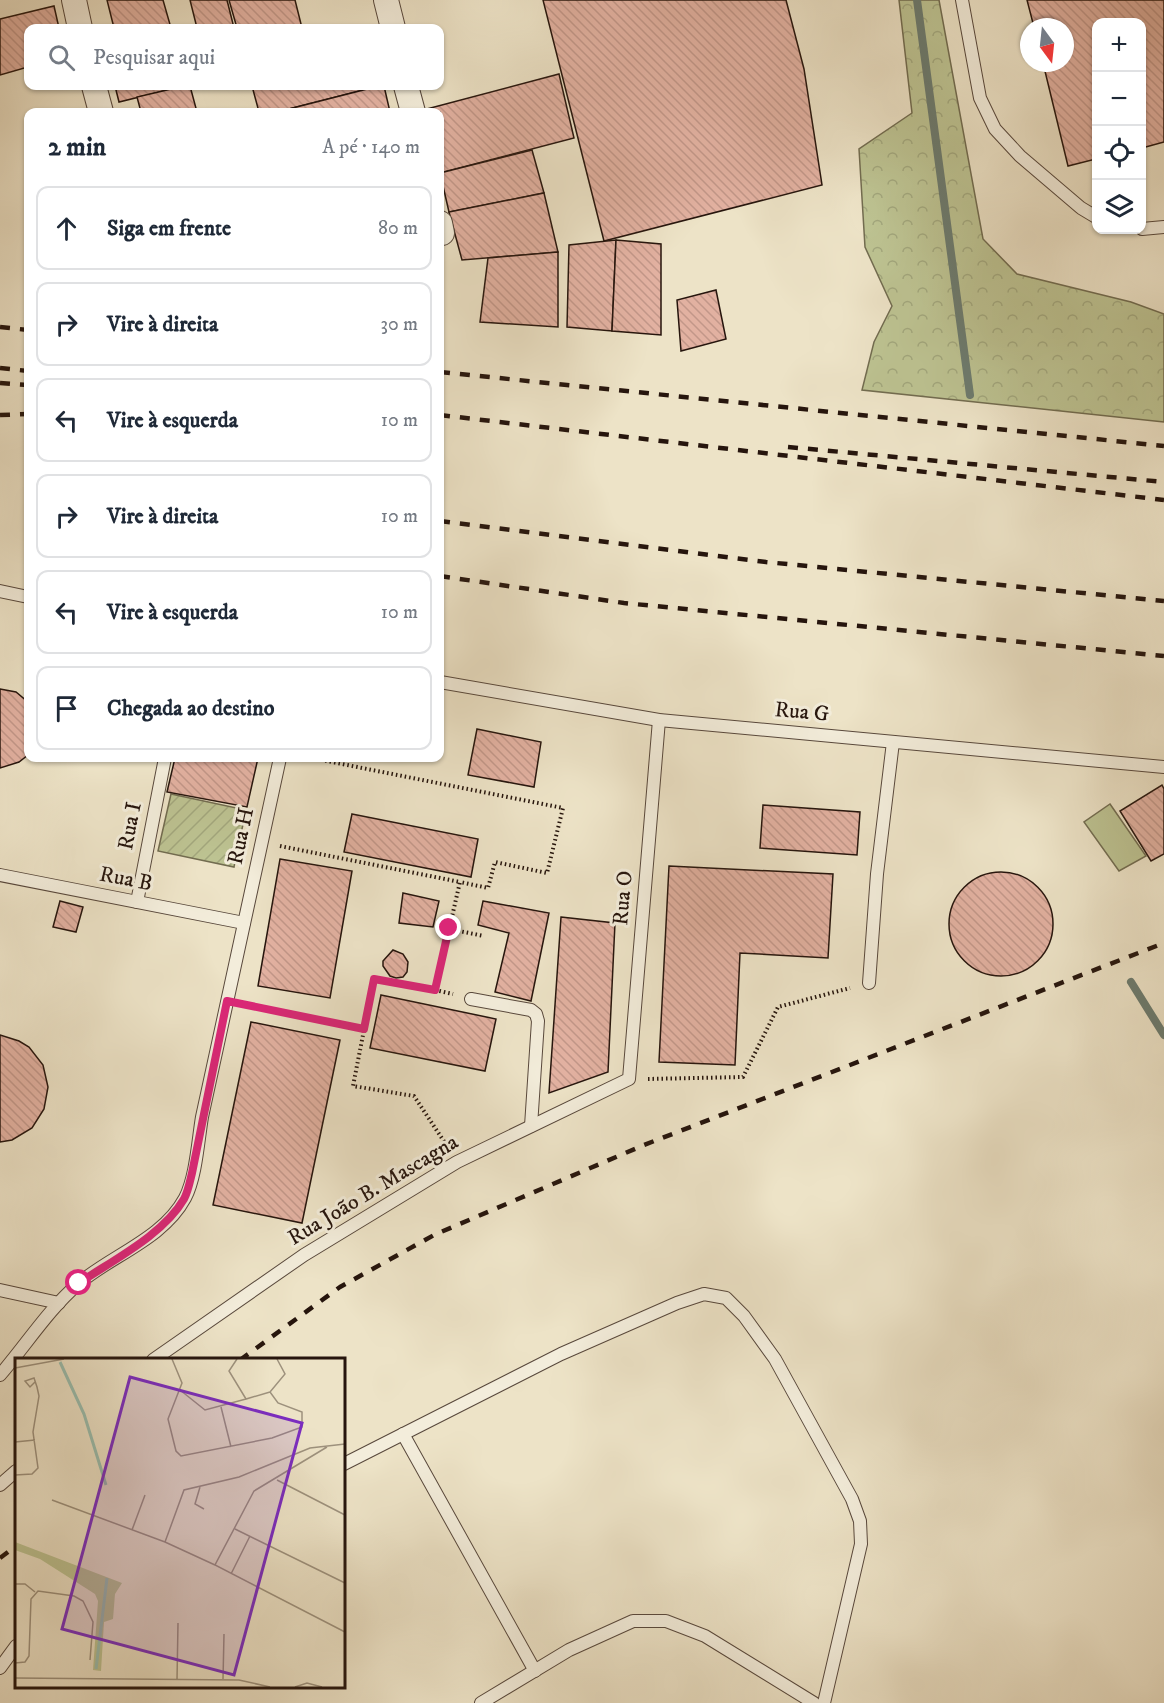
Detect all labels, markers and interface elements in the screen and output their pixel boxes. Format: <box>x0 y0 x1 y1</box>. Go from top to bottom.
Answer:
north arrow <box>1020 18 1074 72</box>
map controls <box>1092 18 1146 234</box>
button: + <box>1092 18 1146 72</box>
search box <box>24 24 444 90</box>
icon: search <box>45 41 78 74</box>
text: Pesquisar aqui <box>93 44 215 71</box>
button: − <box>1092 72 1146 126</box>
button: locate <box>1092 126 1146 180</box>
text: 2 min <box>48 131 106 164</box>
text: A pé · 140 m <box>322 135 420 160</box>
button: layers <box>1092 180 1146 234</box>
icon: ahead <box>50 212 83 245</box>
text: Siga em frente <box>107 215 231 242</box>
text: 80 m <box>378 216 418 241</box>
icon: right <box>50 308 83 341</box>
text: Vire à direita <box>107 311 218 338</box>
text: 30 m <box>380 312 418 337</box>
icon: left <box>50 404 83 437</box>
text: Vire à esquerda <box>107 407 238 434</box>
text: 10 m <box>381 408 418 433</box>
icon: right <box>50 500 83 533</box>
text: Vire à direita <box>107 503 218 530</box>
text: 10 m <box>381 504 418 529</box>
icon: left <box>50 596 83 629</box>
text: Vire à esquerda <box>107 599 238 626</box>
text: 10 m <box>381 600 418 625</box>
icon: arrive <box>50 692 83 725</box>
text: Chegada ao destino <box>107 695 274 722</box>
street label: Rua G <box>774 696 830 728</box>
street label: Rua I <box>112 800 148 852</box>
street label: Rua H <box>222 805 260 867</box>
street label: Rua B <box>97 861 155 897</box>
street label: Rua O <box>607 869 639 927</box>
route end <box>435 914 461 940</box>
street label: Rua João B. Mascagna <box>283 1128 464 1252</box>
route start <box>65 1269 91 1295</box>
inset map <box>15 1358 345 1688</box>

